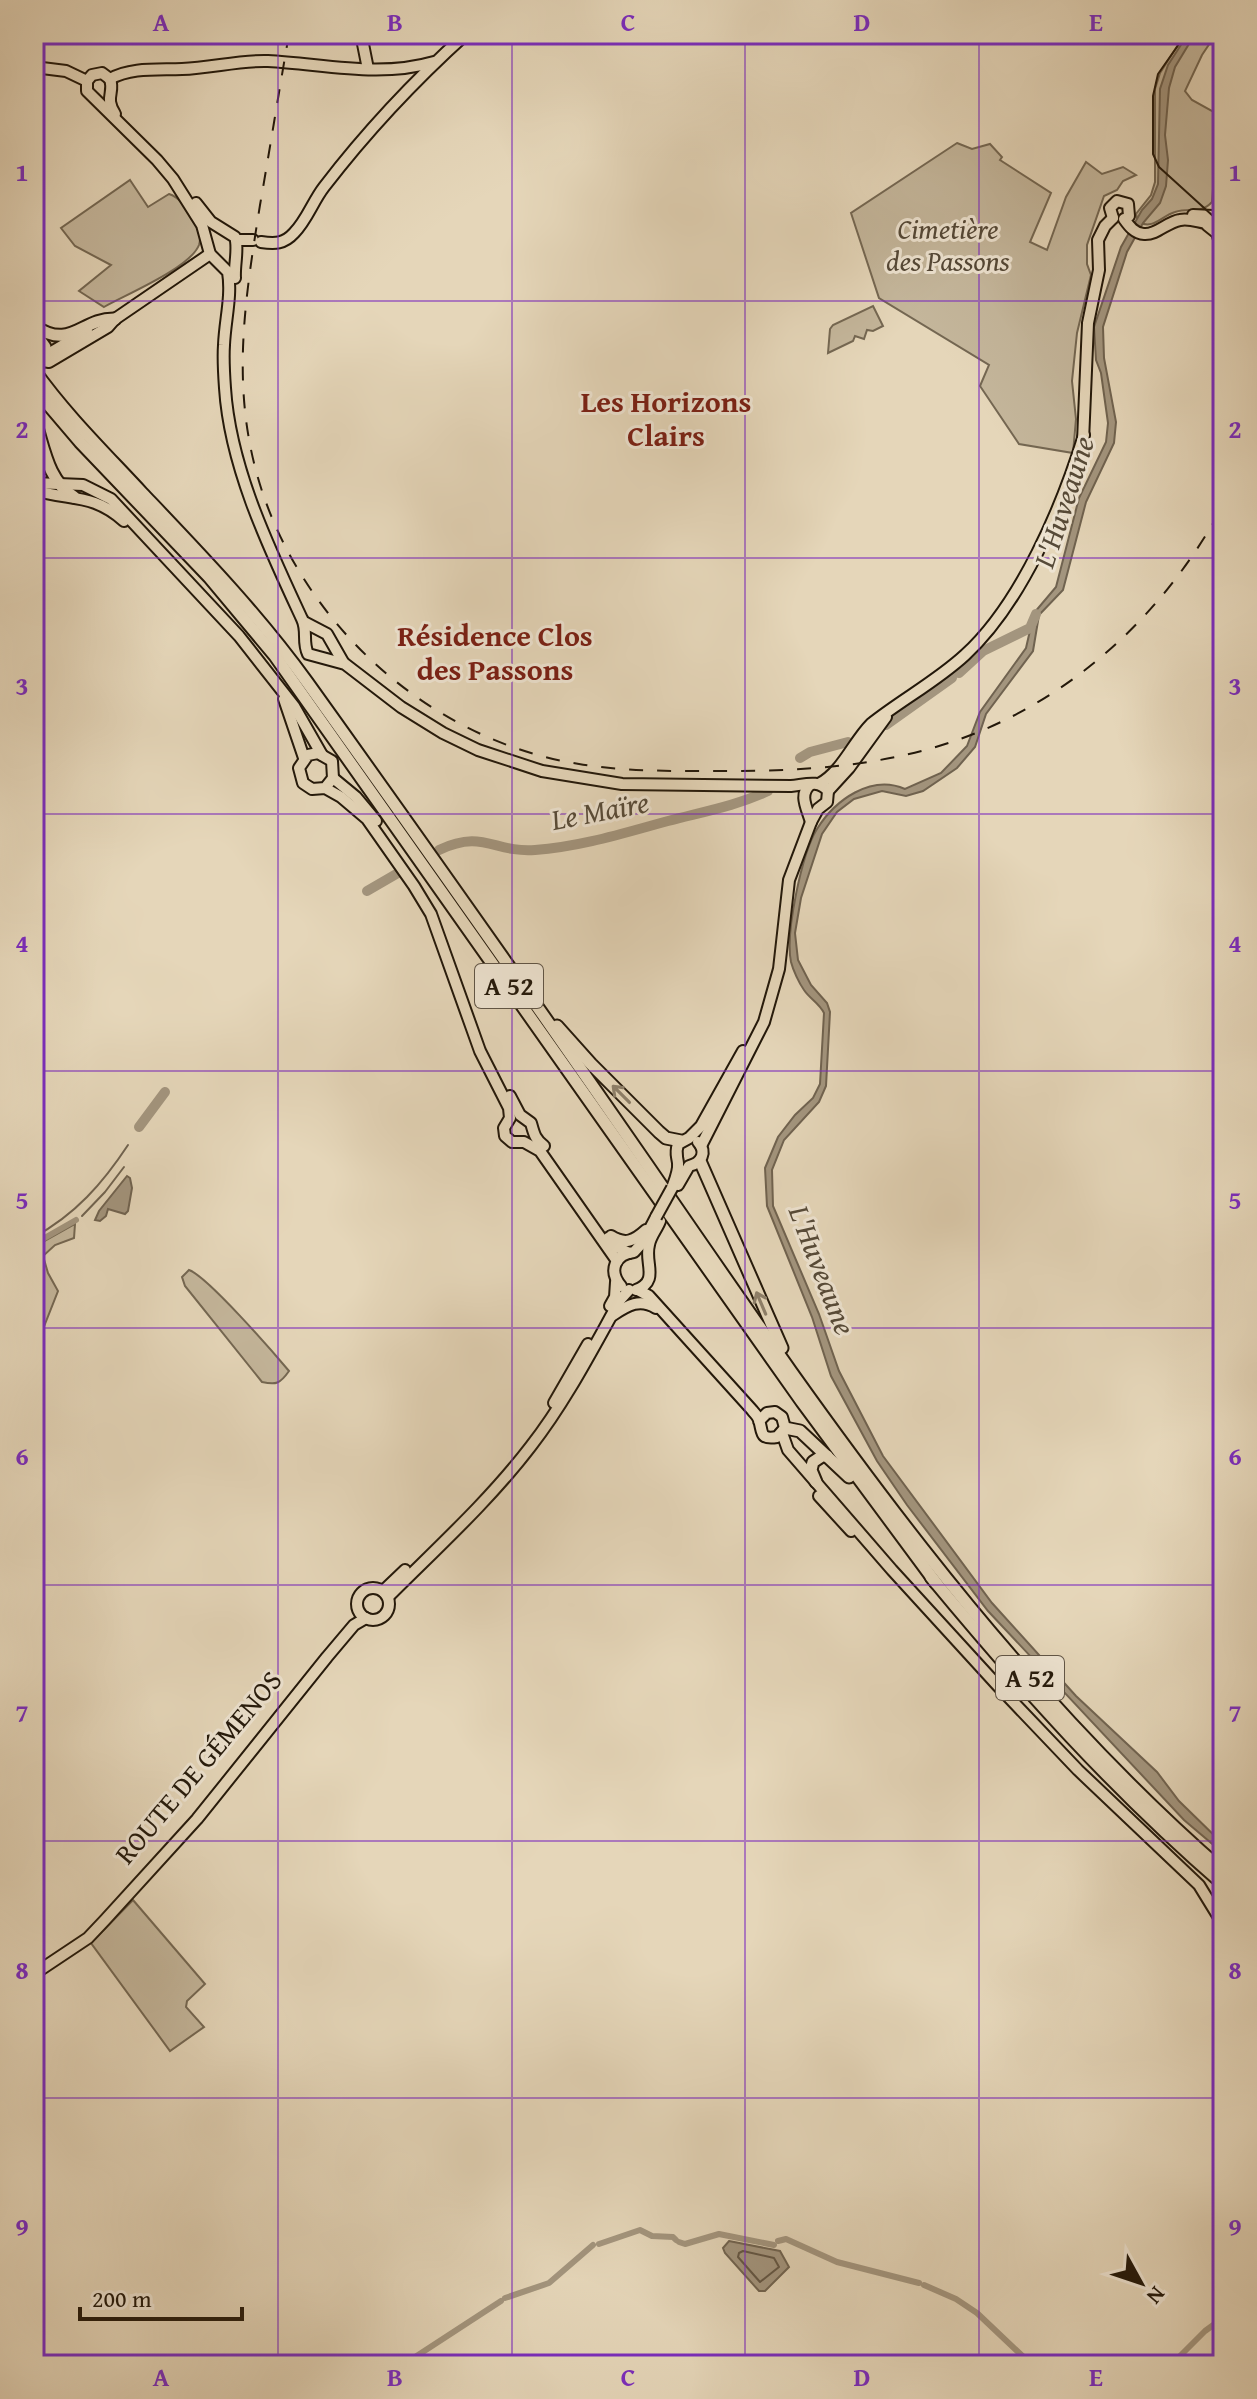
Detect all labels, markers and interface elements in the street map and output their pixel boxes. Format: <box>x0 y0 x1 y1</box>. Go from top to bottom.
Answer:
text: A <box>153 2 170 41</box>
text: B <box>387 2 403 41</box>
text: C <box>621 2 635 41</box>
text: D <box>854 2 870 41</box>
text: E <box>1089 2 1103 41</box>
text: 1 <box>15 152 29 191</box>
text: 1 <box>1228 152 1242 191</box>
park label: Cimetière des Passons <box>886 208 1010 281</box>
district label: Les Horizons Clairs <box>581 379 751 457</box>
text: 2 <box>15 409 29 448</box>
text: 2 <box>1228 409 1242 448</box>
water label: L'Huveaune <box>1021 430 1105 574</box>
district label: Résidence Clos des Passons <box>397 613 593 691</box>
text: 3 <box>15 666 29 705</box>
text: 3 <box>1228 666 1242 705</box>
water label: Le Maïre <box>546 779 652 841</box>
text: 4 <box>15 923 29 962</box>
text: 4 <box>1228 923 1242 962</box>
road number: A 52 <box>475 964 543 1008</box>
one-way arrow <box>612 1085 631 1104</box>
text: 5 <box>15 1180 29 1219</box>
text: 5 <box>1228 1180 1242 1219</box>
water label: L'Huveaune <box>778 1197 868 1341</box>
one-way arrow <box>753 1291 768 1316</box>
text: 6 <box>15 1436 29 1475</box>
text: 6 <box>1228 1436 1242 1475</box>
road number: A 52 <box>996 1656 1064 1700</box>
street label: ROUTE DE GÉMENOS <box>104 1661 291 1872</box>
text: 7 <box>15 1693 29 1732</box>
text: 7 <box>1228 1693 1242 1732</box>
text: 8 <box>15 1950 29 1989</box>
text: 8 <box>1228 1950 1242 1989</box>
text: 9 <box>15 2207 29 2246</box>
text: 9 <box>1228 2207 1242 2246</box>
north arrow <box>1101 2243 1181 2323</box>
scale bar <box>80 2271 242 2321</box>
text: N <box>1139 2280 1173 2312</box>
text: 200 m <box>92 2281 152 2316</box>
text: A <box>153 2357 170 2396</box>
text: B <box>387 2357 403 2396</box>
text: C <box>621 2357 635 2396</box>
text: D <box>854 2357 870 2396</box>
text: E <box>1089 2357 1103 2396</box>

